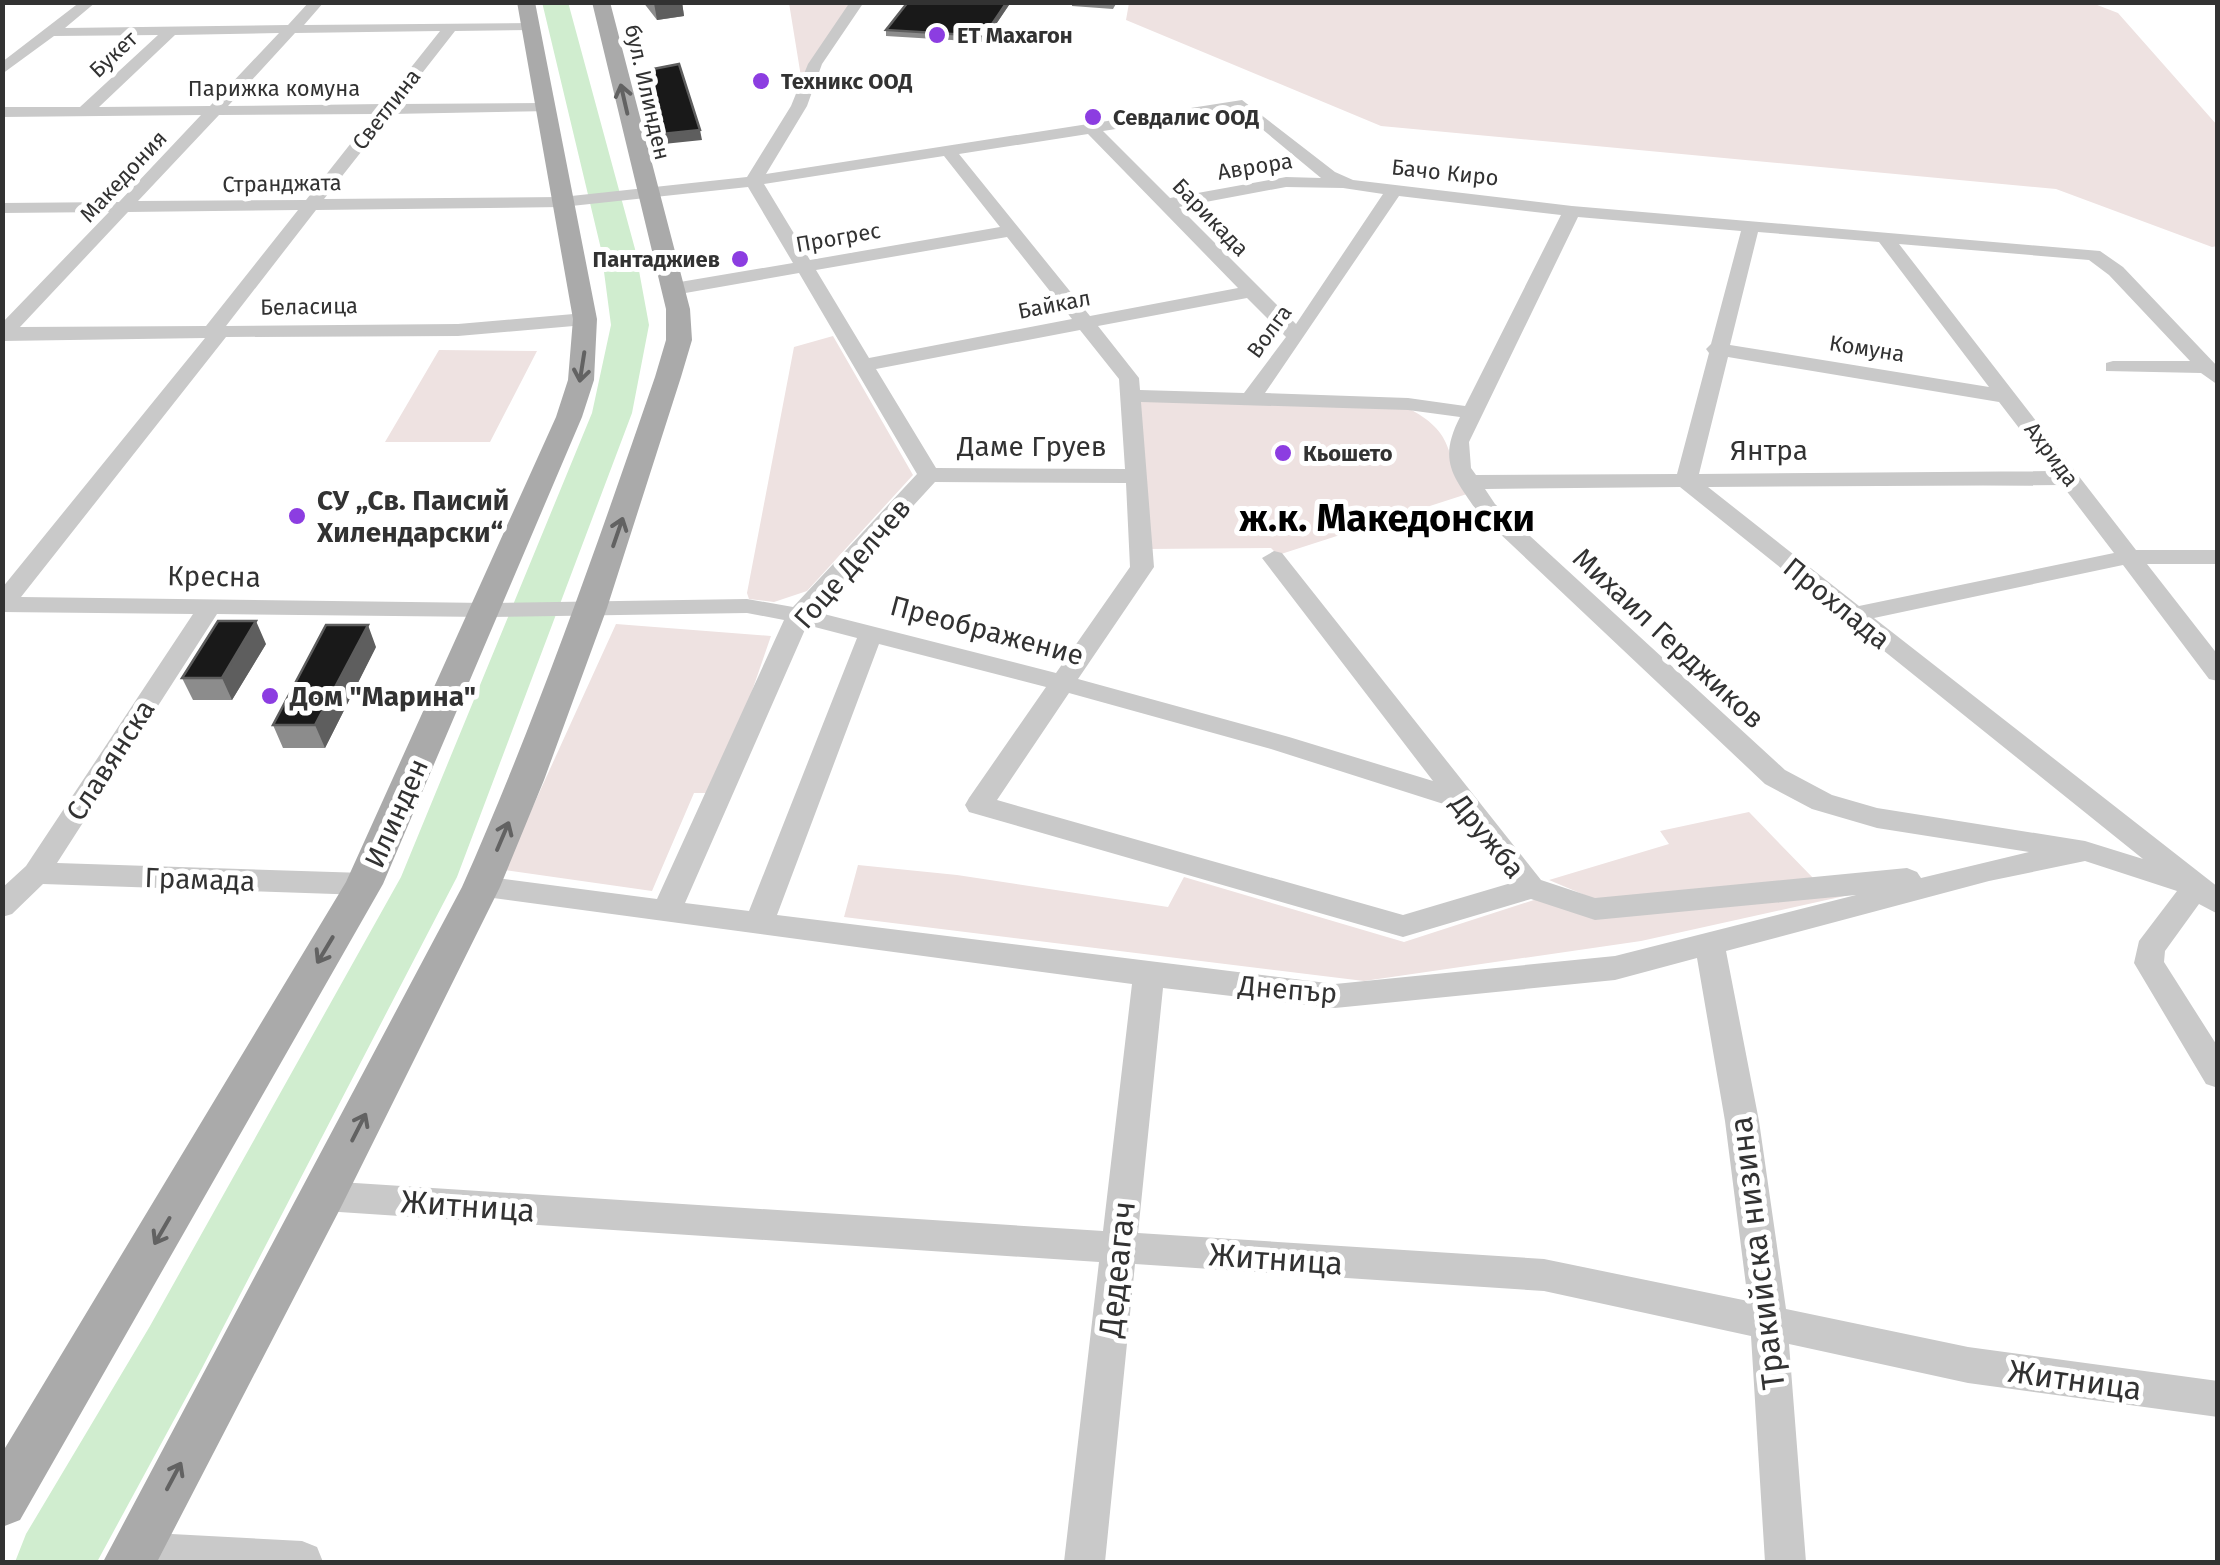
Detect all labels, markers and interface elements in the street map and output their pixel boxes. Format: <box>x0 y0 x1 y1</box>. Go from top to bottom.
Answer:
street label: бул. Илинден <box>619 22 676 162</box>
place label: ЕТ Махагон <box>957 22 1073 49</box>
marker: ЕТ Махагон <box>926 24 948 46</box>
street label: Букет <box>84 25 143 83</box>
street label: Светлина <box>346 63 426 155</box>
place label: Техникс ООД <box>781 68 912 95</box>
marker: Техникс ООД <box>750 70 772 92</box>
street label: Парижка комуна <box>188 75 360 102</box>
one-way arrow <box>614 84 632 116</box>
place label: Севдалис ООД <box>1113 104 1259 131</box>
marker: Севдалис ООД <box>1082 106 1104 128</box>
street label: Македония <box>74 125 173 228</box>
street label: Аврора <box>1216 147 1295 186</box>
street label: Бачо Киро <box>1390 153 1500 192</box>
street label: Странджата <box>222 169 342 198</box>
street label: Барикада <box>1167 173 1254 262</box>
street label: Прогрес <box>794 217 883 258</box>
place label: Пантаджиев <box>593 246 720 273</box>
marker: Пантаджиев <box>729 248 751 270</box>
street label: Байкал <box>1015 284 1093 325</box>
street label: Беласица <box>260 292 358 321</box>
street label: Волга <box>1241 299 1298 363</box>
street label: Комуна <box>1827 329 1907 368</box>
one-way arrow <box>572 350 591 383</box>
street label: Ахрида <box>2019 417 2085 492</box>
street label: Даме Груев <box>956 430 1107 463</box>
street label: Янтра <box>1730 434 1808 467</box>
place label: Кьошето <box>1303 440 1393 467</box>
marker: Кьошето <box>1272 442 1294 464</box>
place label: СУ „Св. Паисий Хилендарски“ <box>316 484 509 549</box>
street label: Гоце Делчев <box>787 492 918 635</box>
district label: ж.к. Македонски <box>1239 495 1535 541</box>
marker: СУ „Св. Паисий Хилендарски“ <box>286 505 308 527</box>
one-way arrow <box>610 517 628 548</box>
street label: Михаил Герджиков <box>1566 541 1771 735</box>
street label: Прохлада <box>1777 550 1897 656</box>
street label: Кресна <box>167 559 261 594</box>
street label: Преображение <box>887 589 1087 672</box>
place label: Дом "Марина" <box>289 680 476 713</box>
marker: Дом "Марина" <box>259 685 281 707</box>
street label: Славянска <box>59 694 162 827</box>
street label: Илинден <box>358 753 435 873</box>
street label: Дружба <box>1443 787 1531 885</box>
one-way arrow <box>495 821 513 852</box>
street label: Грамада <box>144 861 256 898</box>
one-way arrow <box>315 935 335 964</box>
street label: Днепър <box>1236 969 1339 1010</box>
one-way arrow <box>350 1113 369 1143</box>
street label: Тракийска низина <box>1721 1114 1793 1392</box>
street label: Житница <box>400 1182 536 1230</box>
street label: Дедеагач <box>1091 1199 1143 1340</box>
one-way arrow <box>151 1216 171 1245</box>
street label: Житница <box>1208 1235 1344 1283</box>
street label: Житница <box>2006 1352 2144 1408</box>
one-way arrow <box>165 1462 185 1492</box>

